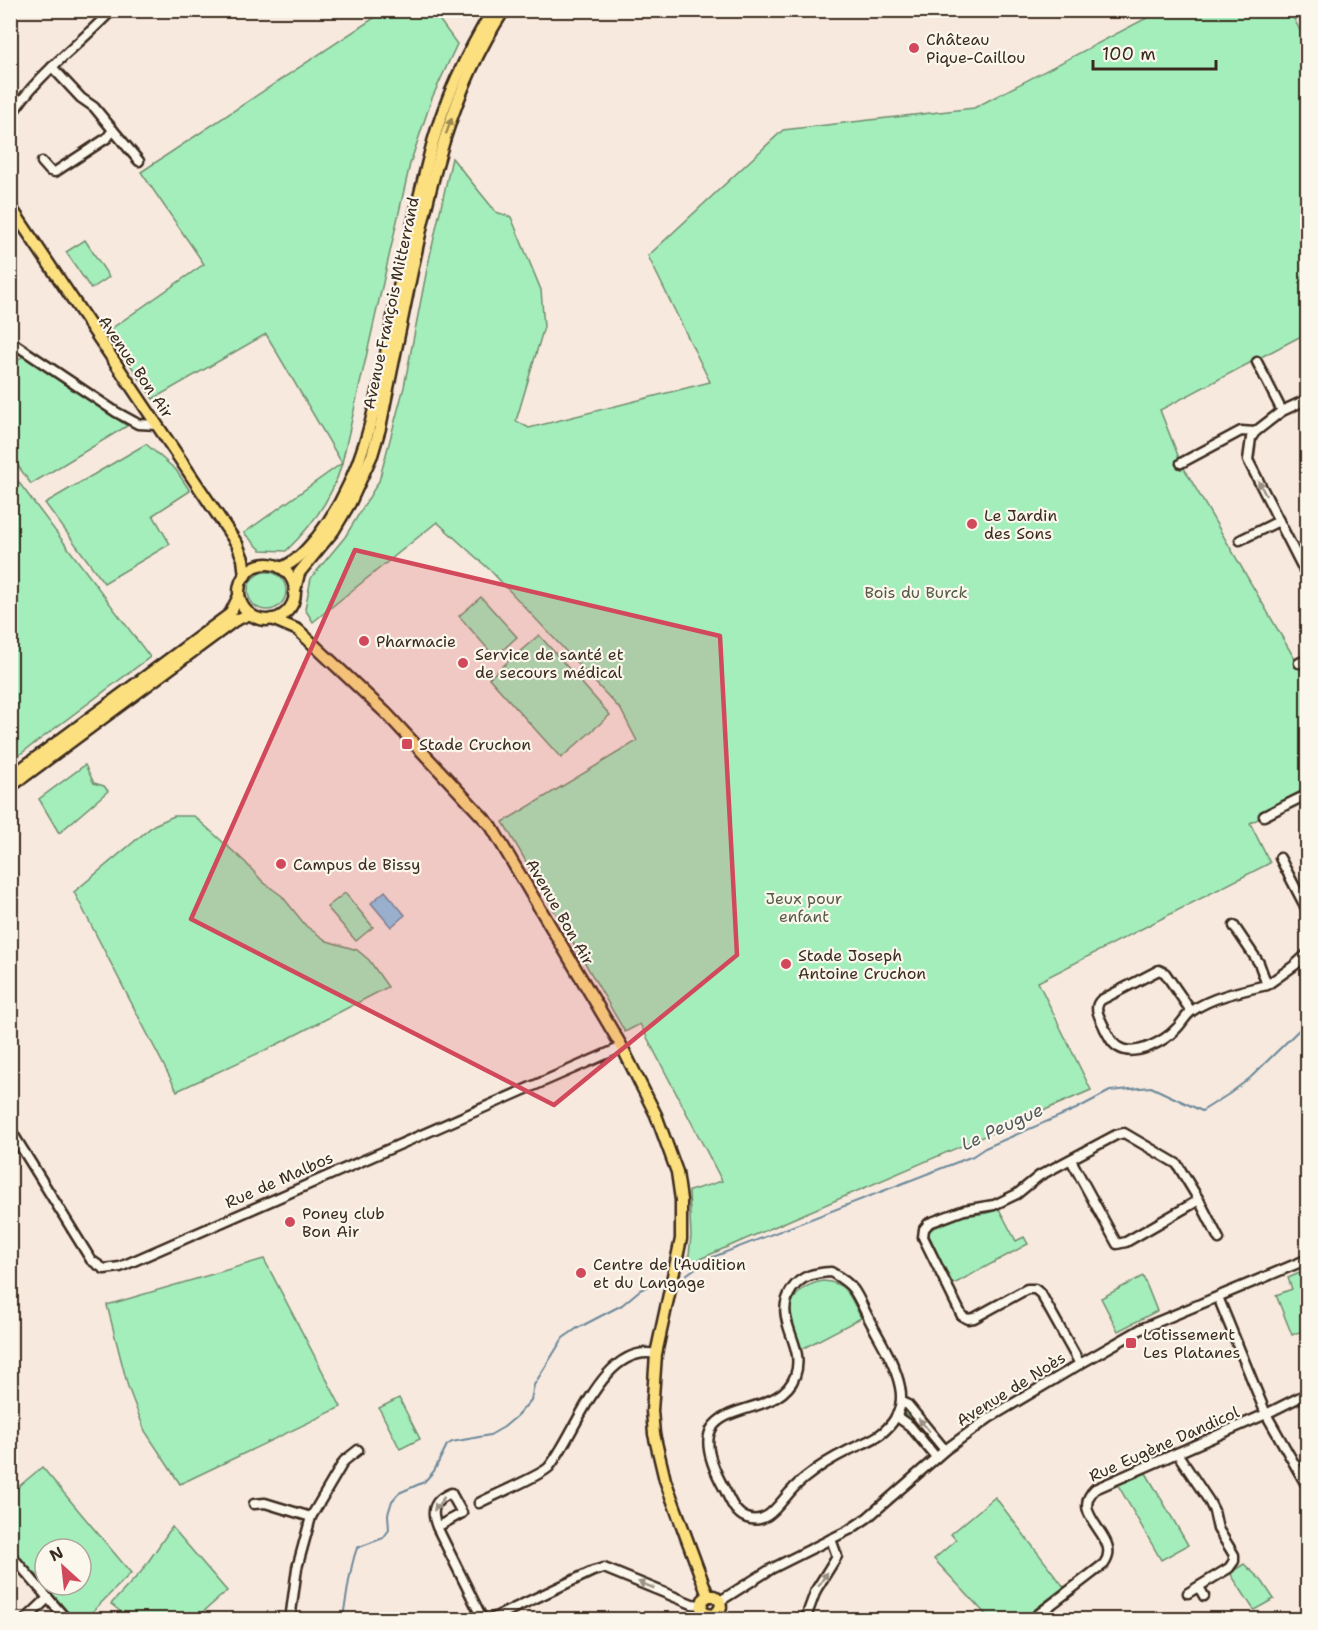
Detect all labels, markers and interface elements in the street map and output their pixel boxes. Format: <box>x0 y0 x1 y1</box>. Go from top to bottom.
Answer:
place label: Château Pique-Caillou <box>926 29 1026 68</box>
scale bar <box>1093 33 1216 71</box>
marker: Château Pique-Caillou <box>907 41 921 55</box>
text: 100 m <box>1102 42 1156 66</box>
one-way arrow <box>445 117 454 135</box>
street label: Avenue François Mitterrand <box>358 195 424 411</box>
street label: Avenue Bon Air <box>94 312 178 422</box>
one-way arrow <box>1257 479 1267 496</box>
place label: Le Jardin des Sons <box>984 505 1057 544</box>
marker: Le Jardin des Sons <box>965 517 979 531</box>
park label: Bois du Burck <box>864 582 968 603</box>
place label: Pharmacie <box>376 631 456 652</box>
marker: Pharmacie <box>357 634 371 648</box>
place label: Service de santé et de secours médical <box>475 644 624 683</box>
marker: Service de santé et de secours médical <box>456 656 470 670</box>
place label: Stade Cruchon <box>419 734 531 755</box>
marker: Stade Cruchon <box>400 737 414 751</box>
place label: Campus de Bissy <box>293 854 420 875</box>
street label: Avenue Bon Air <box>521 855 599 969</box>
marker: Campus de Bissy <box>274 857 288 871</box>
park label: Jeux pour enfant <box>766 888 842 927</box>
place label: Stade Joseph Antoine Cruchon <box>798 945 926 984</box>
marker: Stade Joseph Antoine Cruchon <box>779 957 793 971</box>
water label: Le Peugue <box>957 1098 1047 1156</box>
street label: Rue de Malbos <box>222 1147 336 1213</box>
place label: Poney club Bon Air <box>302 1203 385 1242</box>
marker: Poney club Bon Air <box>283 1215 297 1229</box>
place label: Centre de l'Audition et du Langage <box>593 1254 746 1293</box>
marker: Centre de l'Audition et du Langage <box>574 1266 588 1280</box>
place label: Lotissement Les Platanes <box>1143 1324 1241 1363</box>
marker: Lotissement Les Platanes <box>1124 1336 1138 1350</box>
street label: Avenue de Noès <box>953 1347 1070 1431</box>
street label: Rue Eugène Dandicol <box>1086 1401 1243 1487</box>
one-way arrow <box>918 1418 931 1433</box>
one-way arrow <box>433 1496 445 1511</box>
north arrow <box>33 1537 93 1597</box>
text: N <box>46 1542 67 1566</box>
one-way arrow <box>818 1571 829 1587</box>
one-way arrow <box>637 1580 655 1590</box>

